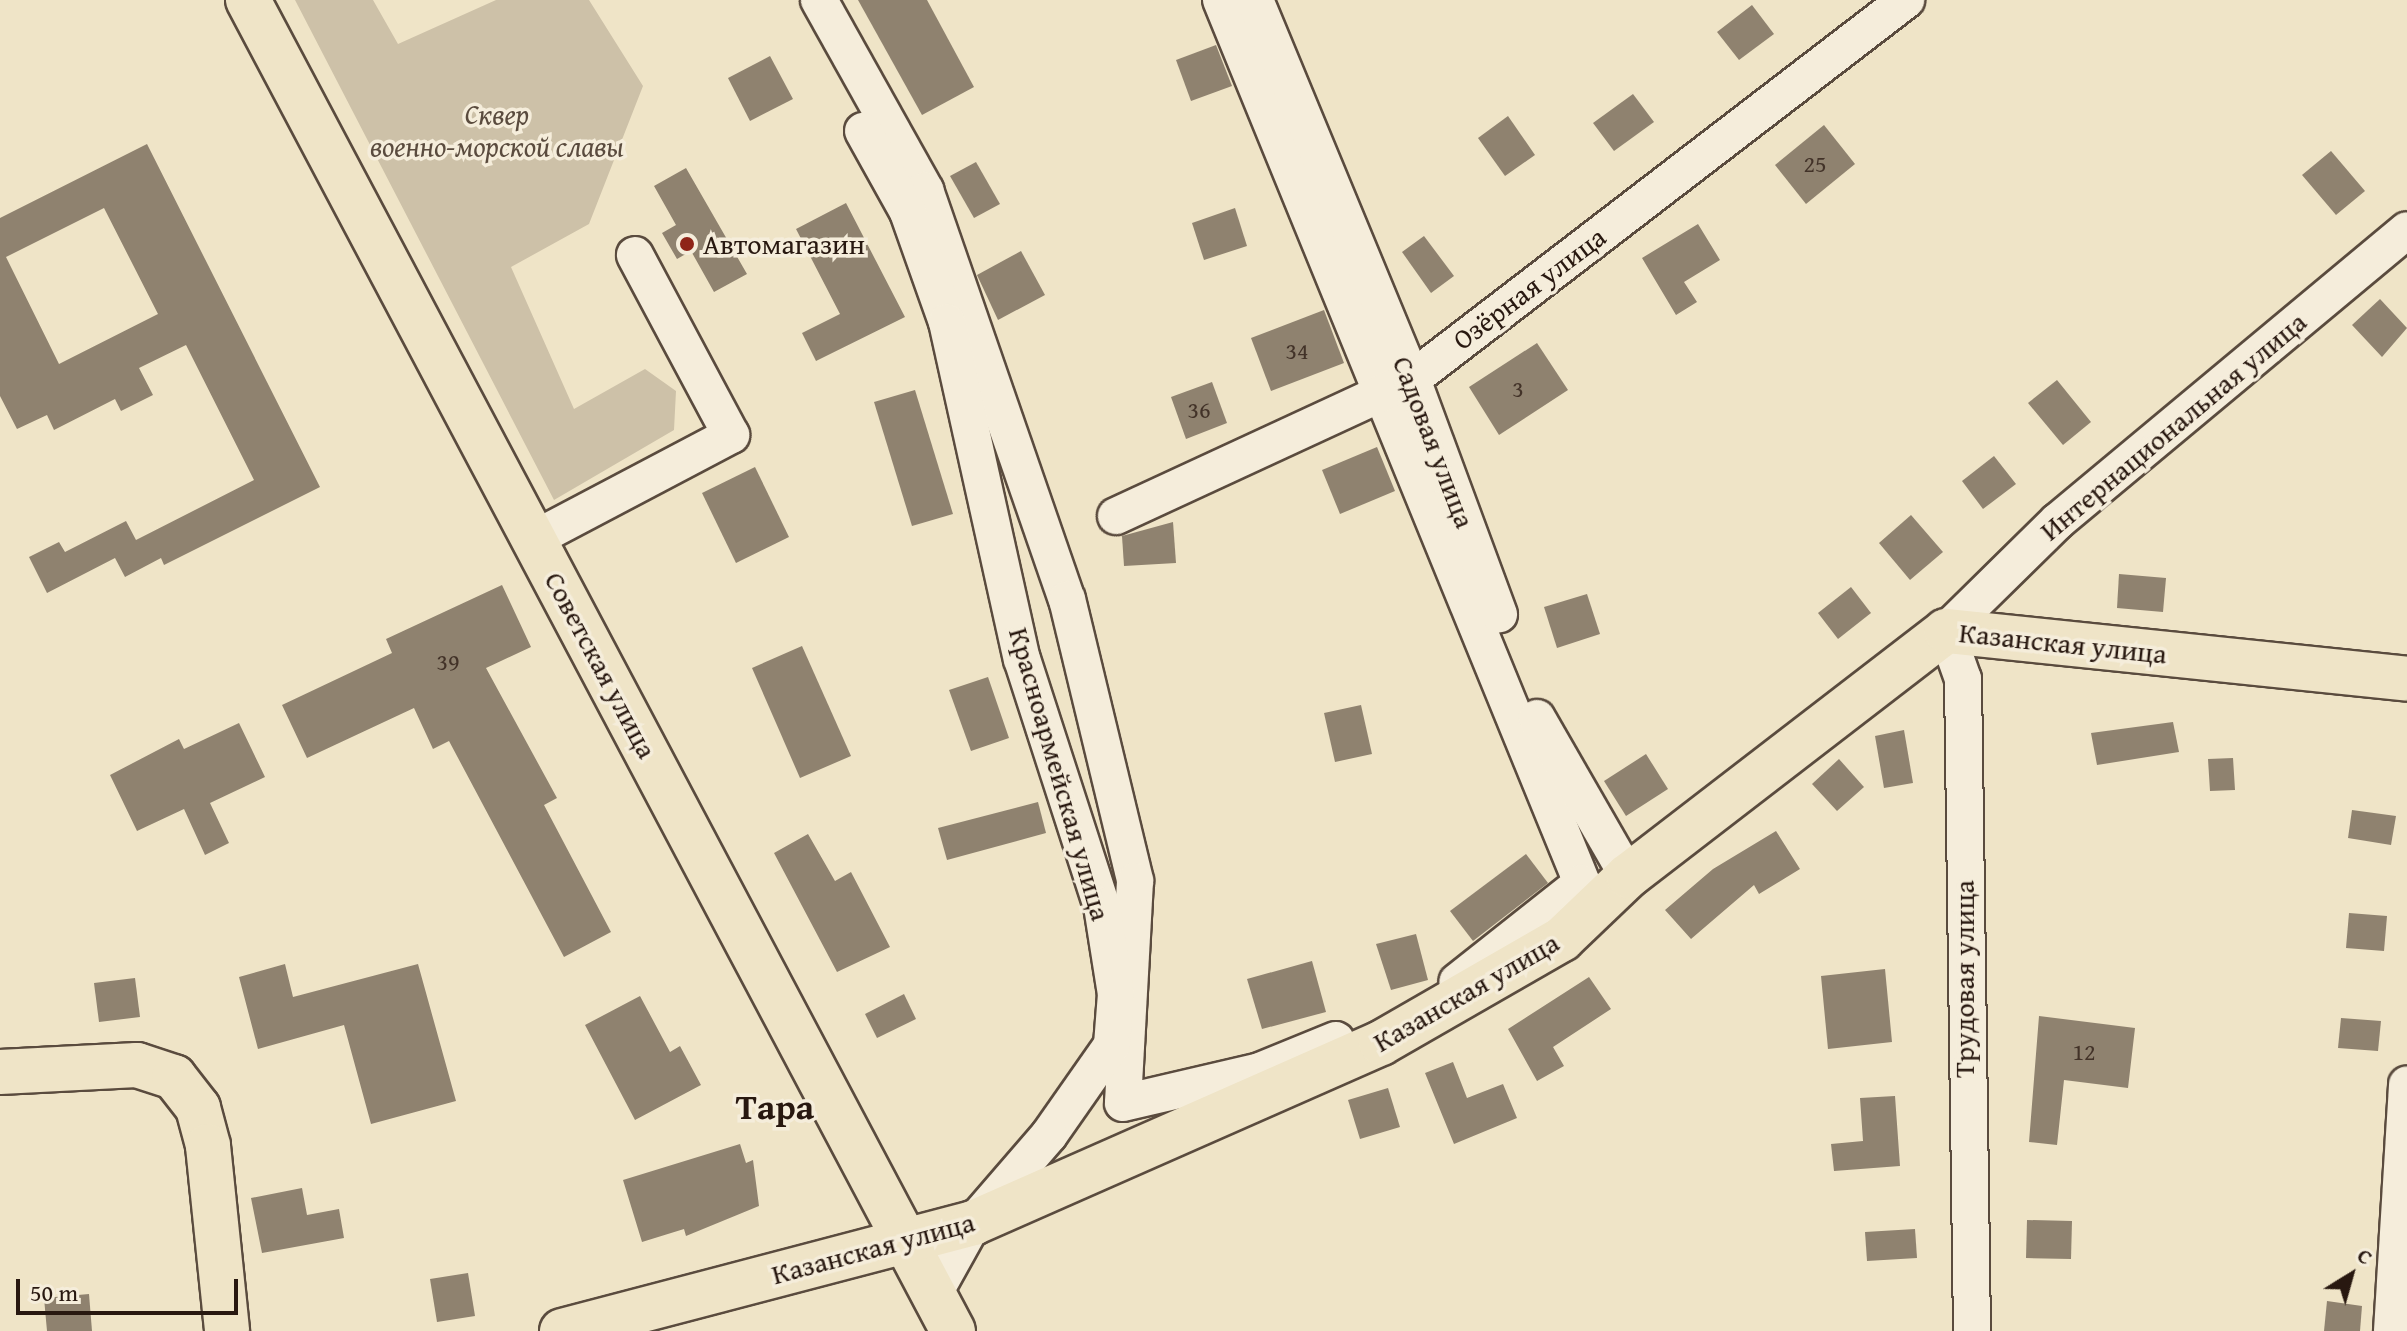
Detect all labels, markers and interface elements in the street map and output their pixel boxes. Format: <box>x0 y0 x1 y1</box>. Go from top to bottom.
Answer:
park label: Сквер военно-морской славы <box>370 97 624 163</box>
house number: 25 <box>1803 150 1827 178</box>
street label: Озёрная улица <box>1446 220 1612 356</box>
place label: Автомагазин <box>703 227 865 261</box>
marker: Автомагазин <box>678 235 696 253</box>
street label: Интернациональная улица <box>2033 305 2313 547</box>
house number: 34 <box>1285 337 1309 365</box>
street label: Садовая улица <box>1386 352 1482 532</box>
house number: 3 <box>1512 375 1524 403</box>
house number: 36 <box>1187 396 1211 424</box>
street label: Советская улица <box>538 566 664 764</box>
street label: Казанская улица <box>1958 615 2168 671</box>
street label: Красноармейская улица <box>1002 624 1118 924</box>
house number: 39 <box>436 648 460 676</box>
street label: Трудовая улица <box>1947 880 1981 1078</box>
street label: Казанская улица <box>1367 925 1565 1059</box>
house number: 12 <box>2072 1038 2096 1066</box>
district label: Тара <box>736 1084 814 1128</box>
street label: Казанская улица <box>768 1205 978 1291</box>
north arrow <box>2311 1235 2391 1315</box>
text: С <box>2351 1239 2380 1272</box>
scale bar <box>20 1263 242 1313</box>
text: 50 m <box>30 1275 78 1310</box>

